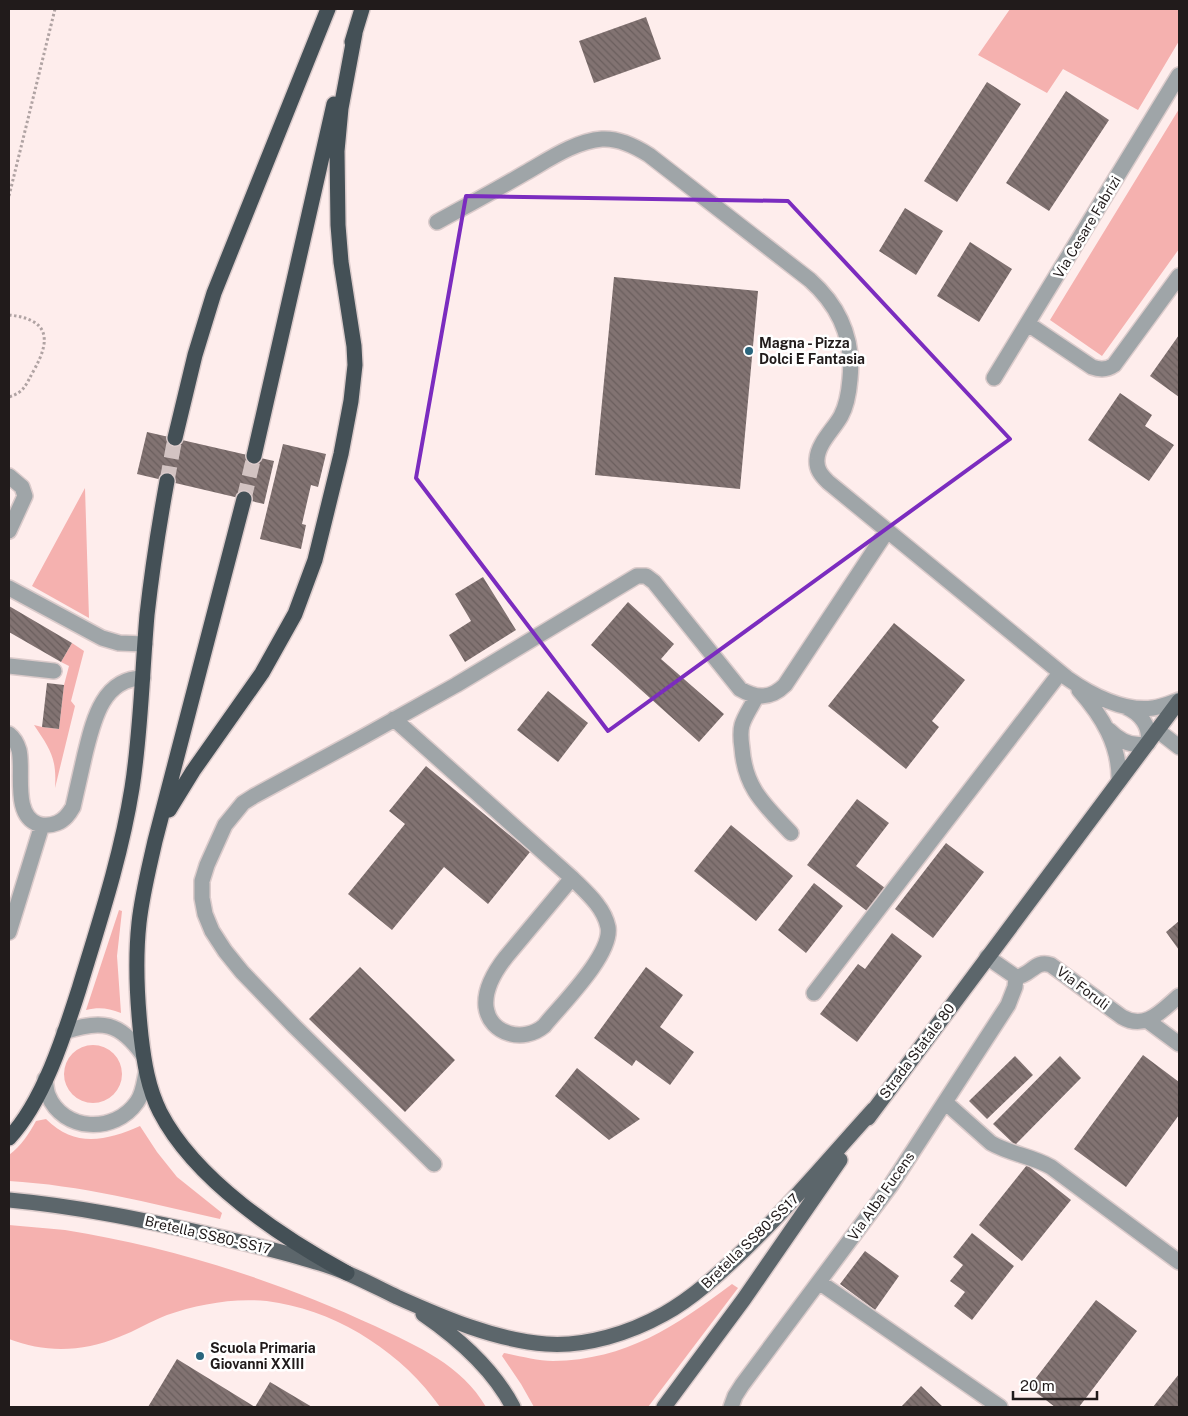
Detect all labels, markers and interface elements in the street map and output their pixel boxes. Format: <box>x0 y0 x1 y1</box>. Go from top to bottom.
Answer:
street label: Via Cesare Fabrizi <box>1050 173 1124 281</box>
place label: Magna - Pizza Dolci E Fantasia <box>759 335 865 367</box>
marker: Magna - Pizza Dolci E Fantasia <box>743 345 755 357</box>
street label: Via Foruli <box>1054 963 1112 1013</box>
street label: Strada Statale 80 <box>876 1000 958 1102</box>
street label: Via Alba Fucens <box>844 1149 918 1243</box>
street label: Bretella SS80-SS17 <box>698 1190 802 1292</box>
street label: Bretella SS80-SS17 <box>143 1213 273 1257</box>
place label: Scuola Primaria Giovanni XXIII <box>210 1340 316 1372</box>
marker: Scuola Primaria Giovanni XXIII <box>194 1350 206 1362</box>
scale bar <box>1013 1368 1097 1400</box>
text: 20 m <box>1020 1377 1055 1394</box>

